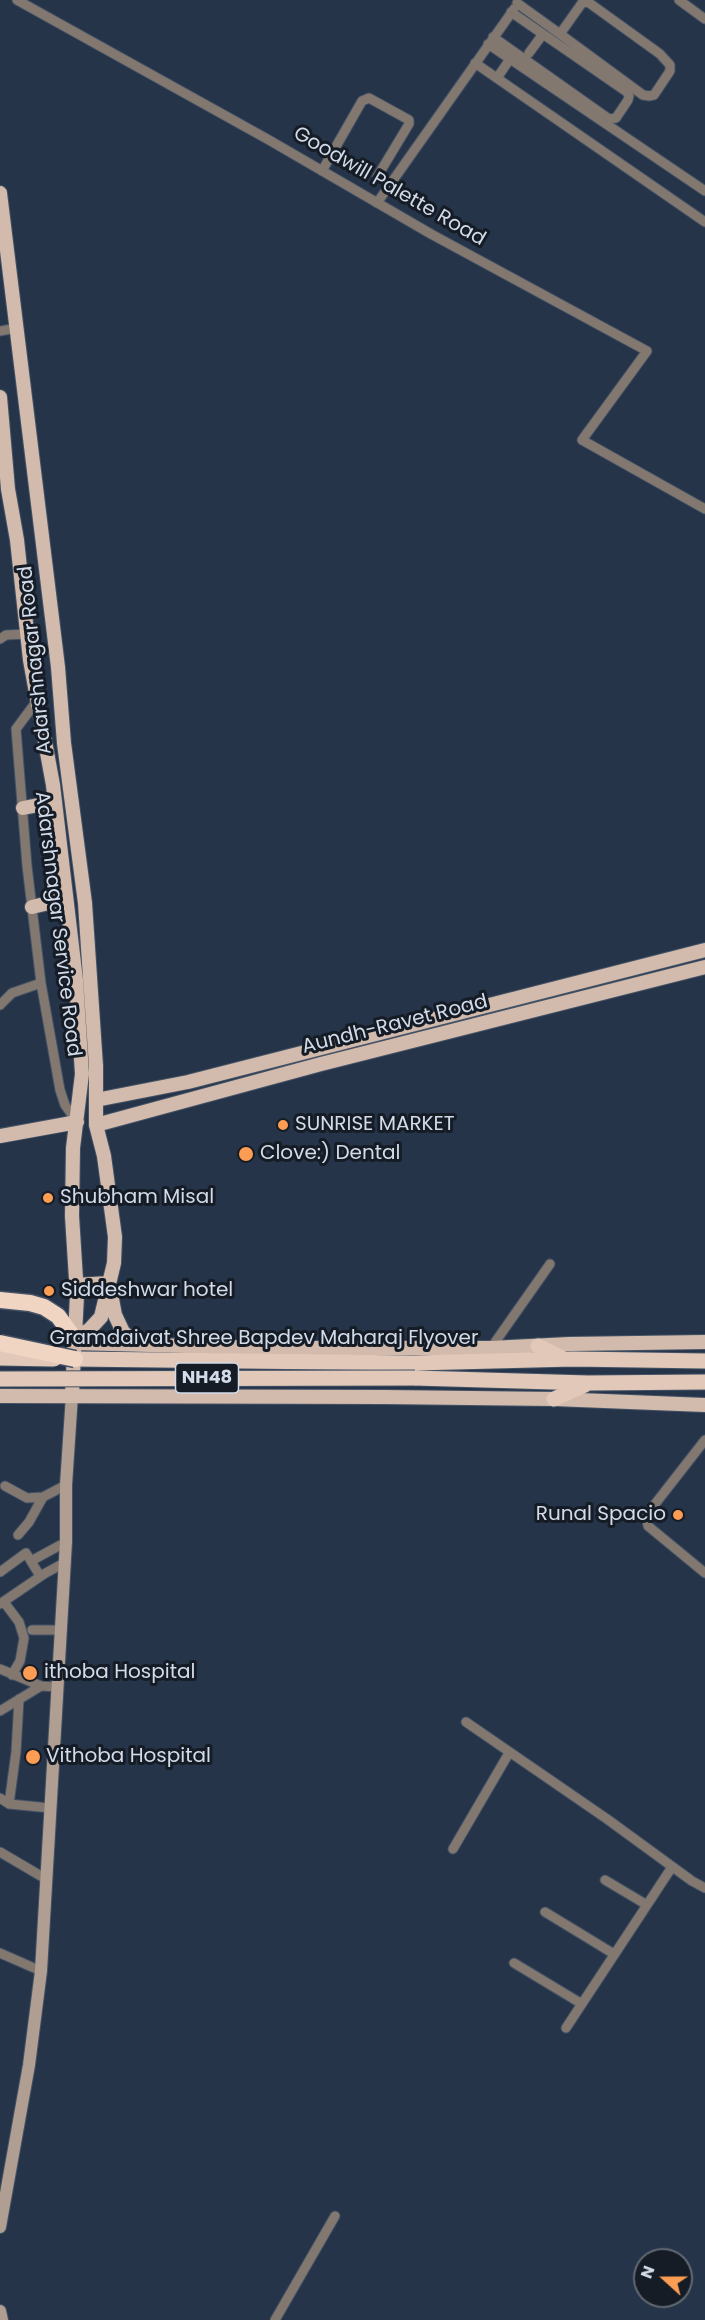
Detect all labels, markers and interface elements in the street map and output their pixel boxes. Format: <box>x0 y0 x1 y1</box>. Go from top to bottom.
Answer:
street label: Goodwill Palette Road <box>289 122 489 252</box>
street label: Adarshnagar Road <box>14 565 58 755</box>
street label: Adarshnagar Service Road <box>29 790 85 1058</box>
street label: Aundh-Ravet Road <box>300 990 490 1060</box>
place label: SUNRISE MARKET <box>295 1113 455 1137</box>
marker: SUNRISE MARKET <box>276 1118 290 1132</box>
place label: Clove:) Dental <box>260 1142 401 1166</box>
marker: Clove:) Dental <box>237 1145 255 1163</box>
place label: Shubham Misal <box>60 1186 214 1210</box>
marker: Shubham Misal <box>41 1191 55 1205</box>
place label: Siddeshwar hotel <box>61 1279 233 1303</box>
marker: Siddeshwar hotel <box>42 1284 56 1298</box>
street label: Gramdaivat Shree Bapdev Maharaj Flyover <box>50 1327 478 1351</box>
road number: NH48 <box>176 1363 238 1393</box>
place label: Runal Spacio <box>536 1503 666 1527</box>
marker: Runal Spacio <box>671 1508 685 1522</box>
place label: ithoba Hospital <box>44 1661 195 1685</box>
marker: ithoba Hospital <box>21 1664 39 1682</box>
place label: Vithoba Hospital <box>46 1745 211 1769</box>
marker: Vithoba Hospital <box>24 1748 42 1766</box>
north arrow <box>633 2248 693 2308</box>
text: N <box>635 2262 660 2282</box>

